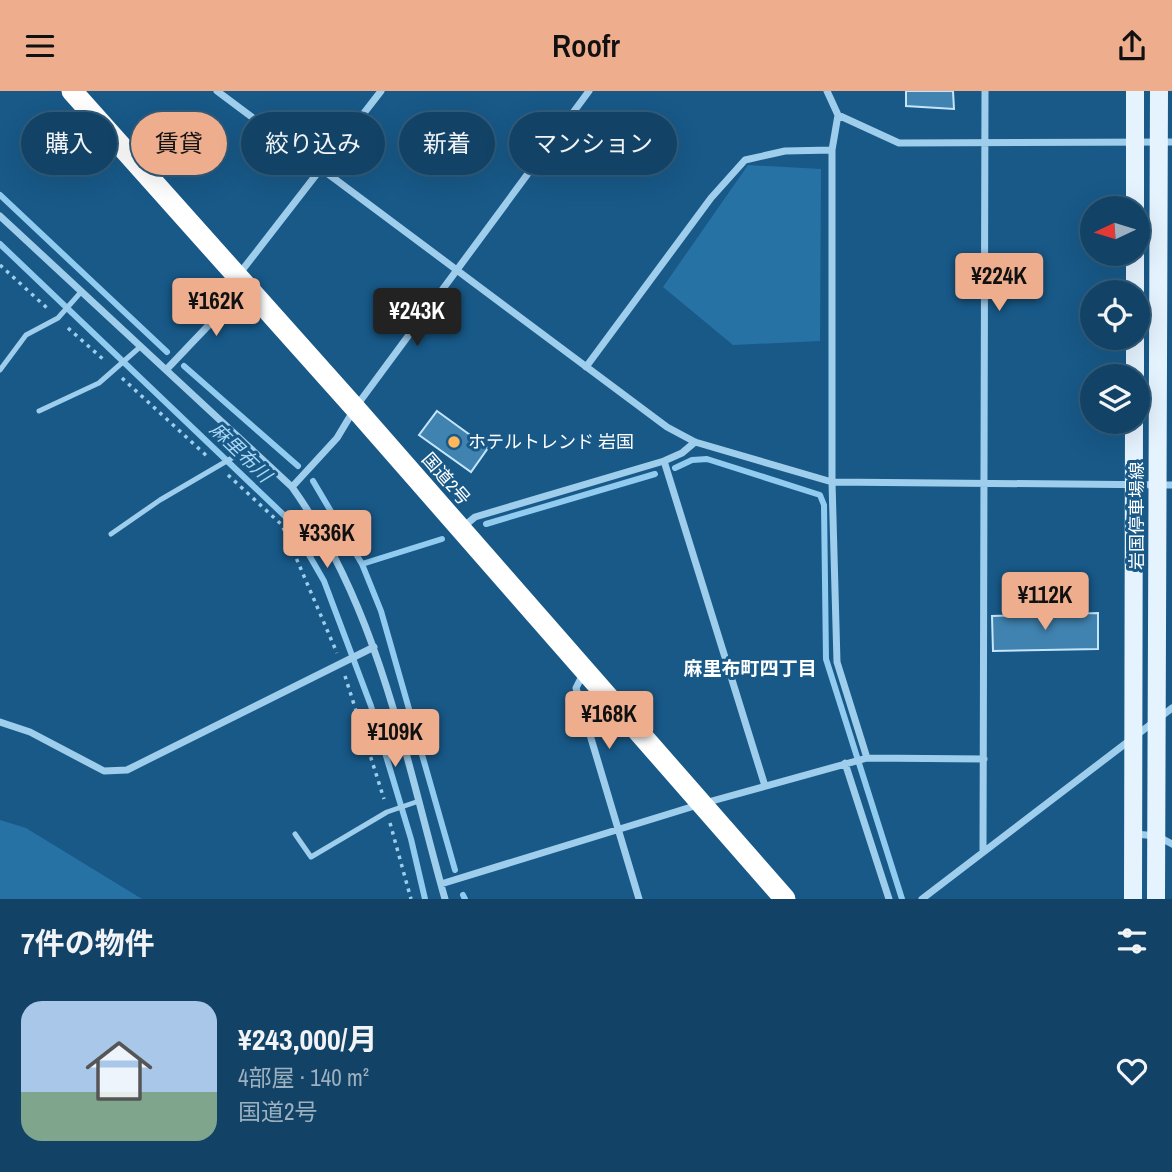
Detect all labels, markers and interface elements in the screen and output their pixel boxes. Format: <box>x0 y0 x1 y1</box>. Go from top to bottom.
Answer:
text: Roofr <box>552 24 620 67</box>
icon: menu <box>21 27 59 65</box>
icon: share <box>1113 27 1151 65</box>
chip: 購入 <box>21 112 117 175</box>
chip: 賃貸 <box>131 112 227 175</box>
chip: 絞り込み <box>241 112 385 175</box>
chip: 新着 <box>399 112 495 175</box>
chip: マンション <box>509 112 677 175</box>
north arrow <box>1080 196 1150 266</box>
map controls <box>1080 196 1150 434</box>
pin: ¥224K <box>950 253 1048 313</box>
text: ¥224K <box>971 260 1027 291</box>
pin: ¥162K <box>167 279 265 338</box>
button: locate <box>1080 280 1150 350</box>
text: ¥162K <box>188 285 244 316</box>
pin: ¥243K <box>368 289 466 348</box>
text: ¥243K <box>389 295 445 326</box>
button: layers <box>1080 364 1150 434</box>
water label: 麻里布川 <box>205 416 279 489</box>
place label: ホテルトレンド 岩国 <box>468 429 634 454</box>
marker: ホテルトレンド 岩国 <box>446 434 462 450</box>
street label: 国道2号 <box>417 447 476 510</box>
street label: 岩国停車場線 <box>1124 462 1149 570</box>
pin: ¥336K <box>278 511 376 570</box>
text: ¥336K <box>299 517 355 548</box>
pin: ¥112K <box>996 573 1094 632</box>
text: ¥112K <box>1018 579 1072 610</box>
district label: 麻里布町四丁目 <box>683 655 817 681</box>
pin: ¥168K <box>560 691 658 751</box>
text: ¥168K <box>581 698 637 729</box>
pin: ¥109K <box>346 709 444 769</box>
text: ¥109K <box>367 716 423 747</box>
icon: filters <box>1113 922 1151 960</box>
text: 7件の物件 <box>21 923 155 963</box>
text: ¥243,000/月 <box>238 1019 377 1059</box>
icon: home <box>77 1029 161 1113</box>
icon: heart <box>1113 1052 1151 1090</box>
text: 4部屋 · 140 m² <box>238 1062 369 1093</box>
text: 国道2号 <box>238 1096 318 1127</box>

